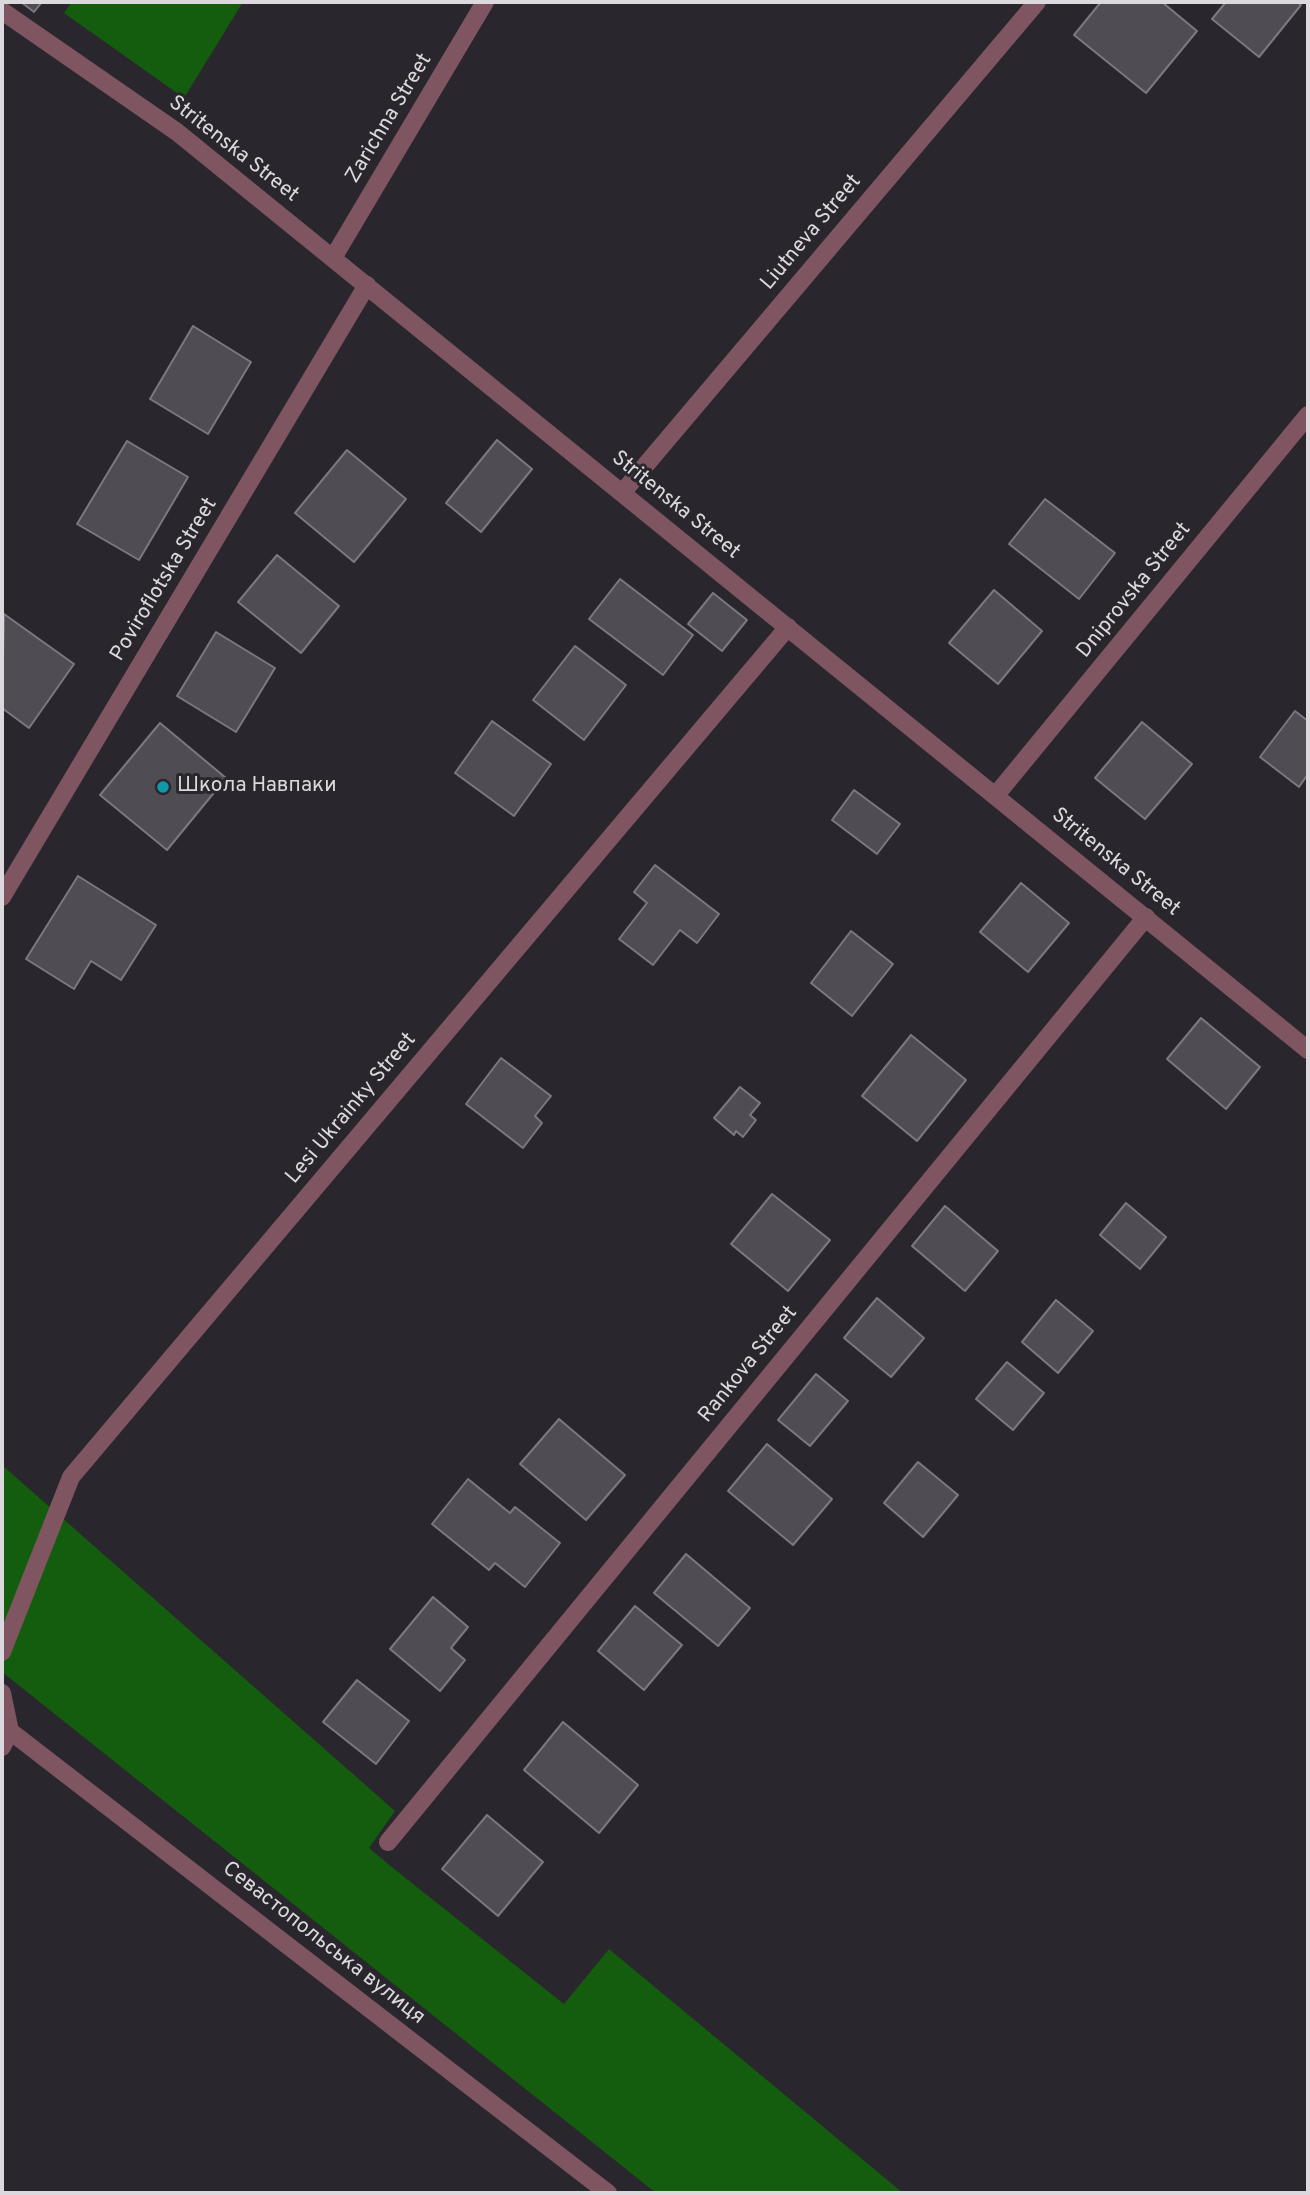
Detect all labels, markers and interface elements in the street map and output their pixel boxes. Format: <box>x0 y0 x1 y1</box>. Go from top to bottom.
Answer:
street label: Zarichna Street <box>341 50 439 188</box>
street label: Stritenska Street <box>163 91 303 209</box>
street label: Liutneva Street <box>756 170 868 296</box>
street label: Stritenska Street <box>606 446 744 566</box>
street label: Poviroflotska Street <box>106 494 224 666</box>
street label: Dniprovska Street <box>1073 518 1197 664</box>
place label: Школа Навпаки <box>177 774 337 800</box>
marker: Школа Навпаки <box>155 779 171 795</box>
street label: Stritenska Street <box>1046 803 1184 923</box>
street label: Lesi Ukrainky Street <box>281 1028 423 1190</box>
street label: Rankova Street <box>694 1301 804 1429</box>
street label: Севастопольська вулиця <box>217 1857 429 2031</box>

